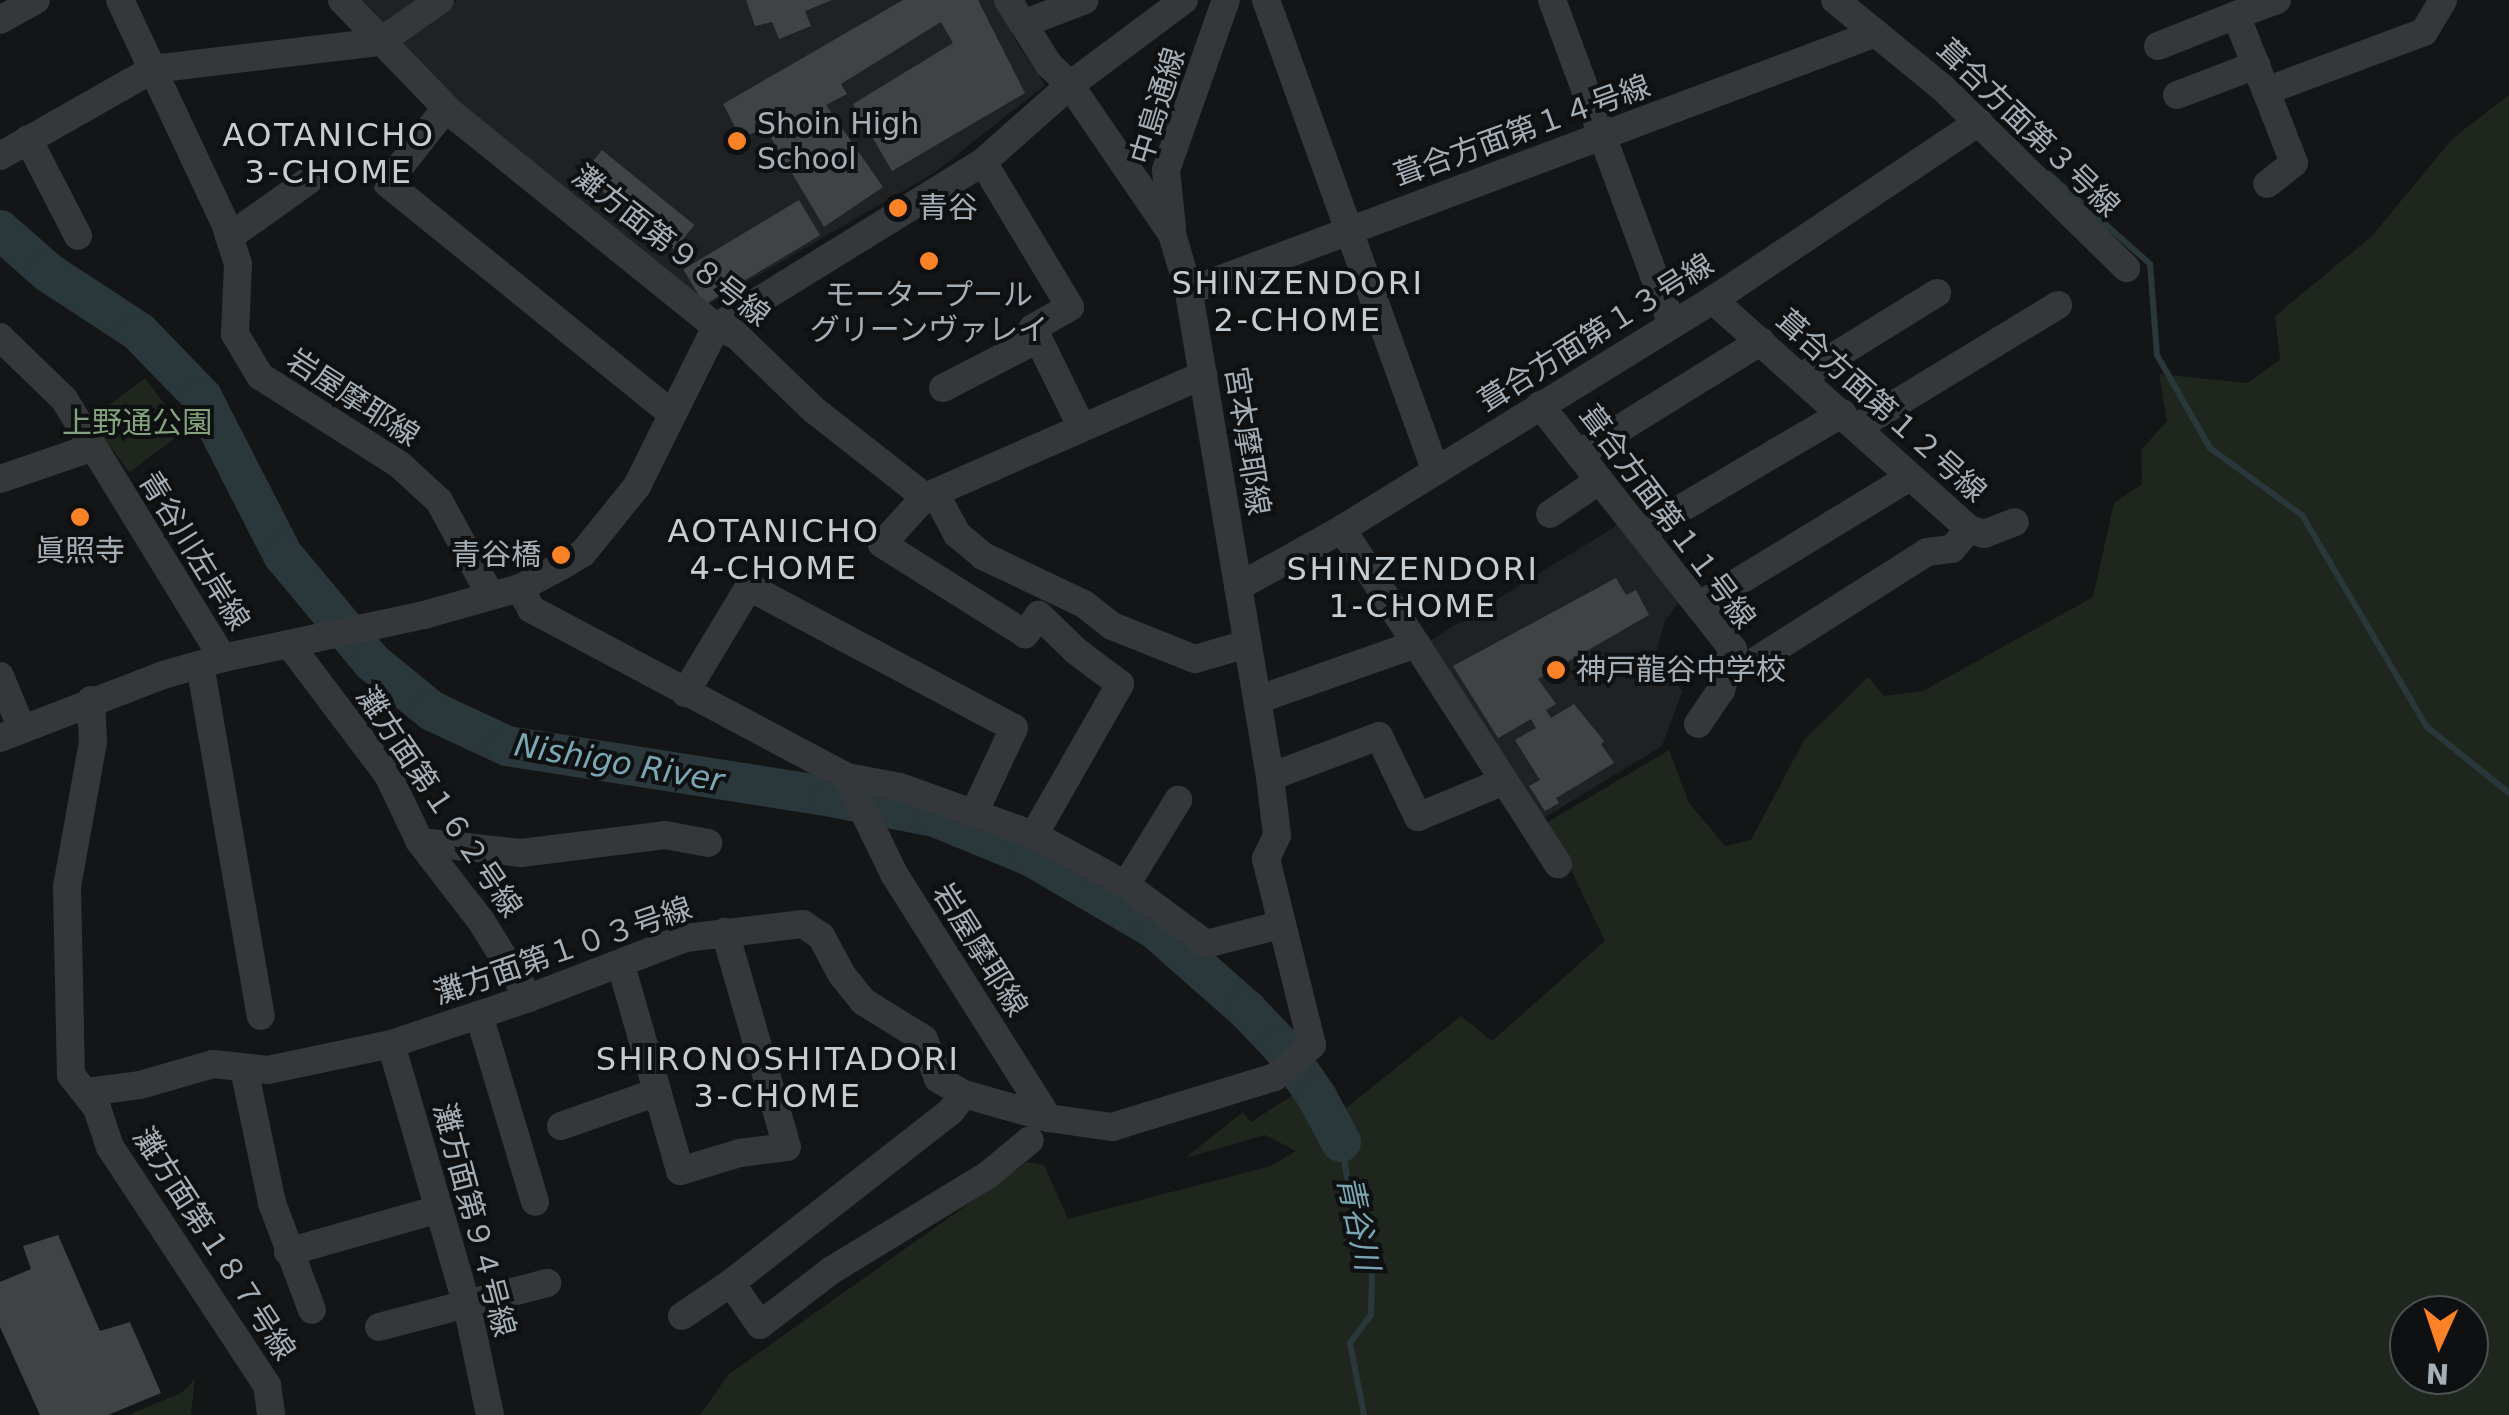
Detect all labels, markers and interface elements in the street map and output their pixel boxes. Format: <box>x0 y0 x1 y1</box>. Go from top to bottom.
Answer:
street label: 葺合方面第３号線 <box>1929 32 2127 224</box>
street label: 中島通線 <box>1123 43 1193 169</box>
street label: 葺合方面第１４号線 <box>1389 68 1655 194</box>
place label: Shoin High School <box>757 106 919 176</box>
district label: AOTANICHO 3-CHOME <box>223 117 435 192</box>
marker: Shoin High School <box>726 130 748 152</box>
street label: 灘方面第９８号線 <box>565 158 777 334</box>
place label: 青谷 <box>918 190 978 226</box>
marker: 青谷 <box>887 197 909 219</box>
street label: 葺合方面第１３号線 <box>1472 246 1720 420</box>
marker: モータープール グリーンヴァレイ <box>918 250 940 272</box>
district label: SHINZENDORI 2-CHOME <box>1172 265 1424 340</box>
place label: モータープール グリーンヴァレイ <box>809 277 1049 348</box>
street label: 葺合方面第１２号線 <box>1769 302 1993 510</box>
street label: 岩屋摩耶線 <box>280 342 426 454</box>
street label: 宮本摩耶線 <box>1217 364 1277 518</box>
street label: 葺合方面第１１号線 <box>1571 398 1763 636</box>
park label: 上野通公園 <box>62 405 212 441</box>
street label: 青谷川左岸線 <box>131 465 257 637</box>
marker: 眞照寺 <box>69 506 91 528</box>
district label: AOTANICHO 4-CHOME <box>668 513 880 588</box>
place label: 眞照寺 <box>35 533 125 569</box>
place label: 青谷橋 <box>451 537 541 573</box>
marker: 青谷橋 <box>550 544 572 566</box>
district label: SHINZENDORI 1-CHOME <box>1287 551 1539 626</box>
place label: 神戸龍谷中学校 <box>1576 652 1786 688</box>
marker: 神戸龍谷中学校 <box>1545 659 1567 681</box>
street label: 灘方面第１６２号線 <box>349 680 529 924</box>
water label: Nishigo River <box>511 726 727 800</box>
street label: 岩屋摩耶線 <box>925 877 1035 1023</box>
street label: 灘方面第１０３号線 <box>429 890 697 1012</box>
district label: SHIRONOSHITADORI 3-CHOME <box>596 1041 960 1116</box>
street label: 灘方面第９４号線 <box>426 1099 522 1341</box>
street label: 灘方面第１８７号線 <box>125 1121 303 1367</box>
water label: 青谷川 <box>1329 1172 1387 1274</box>
north arrow <box>2389 1295 2489 1395</box>
text: N <box>2425 1356 2450 1391</box>

